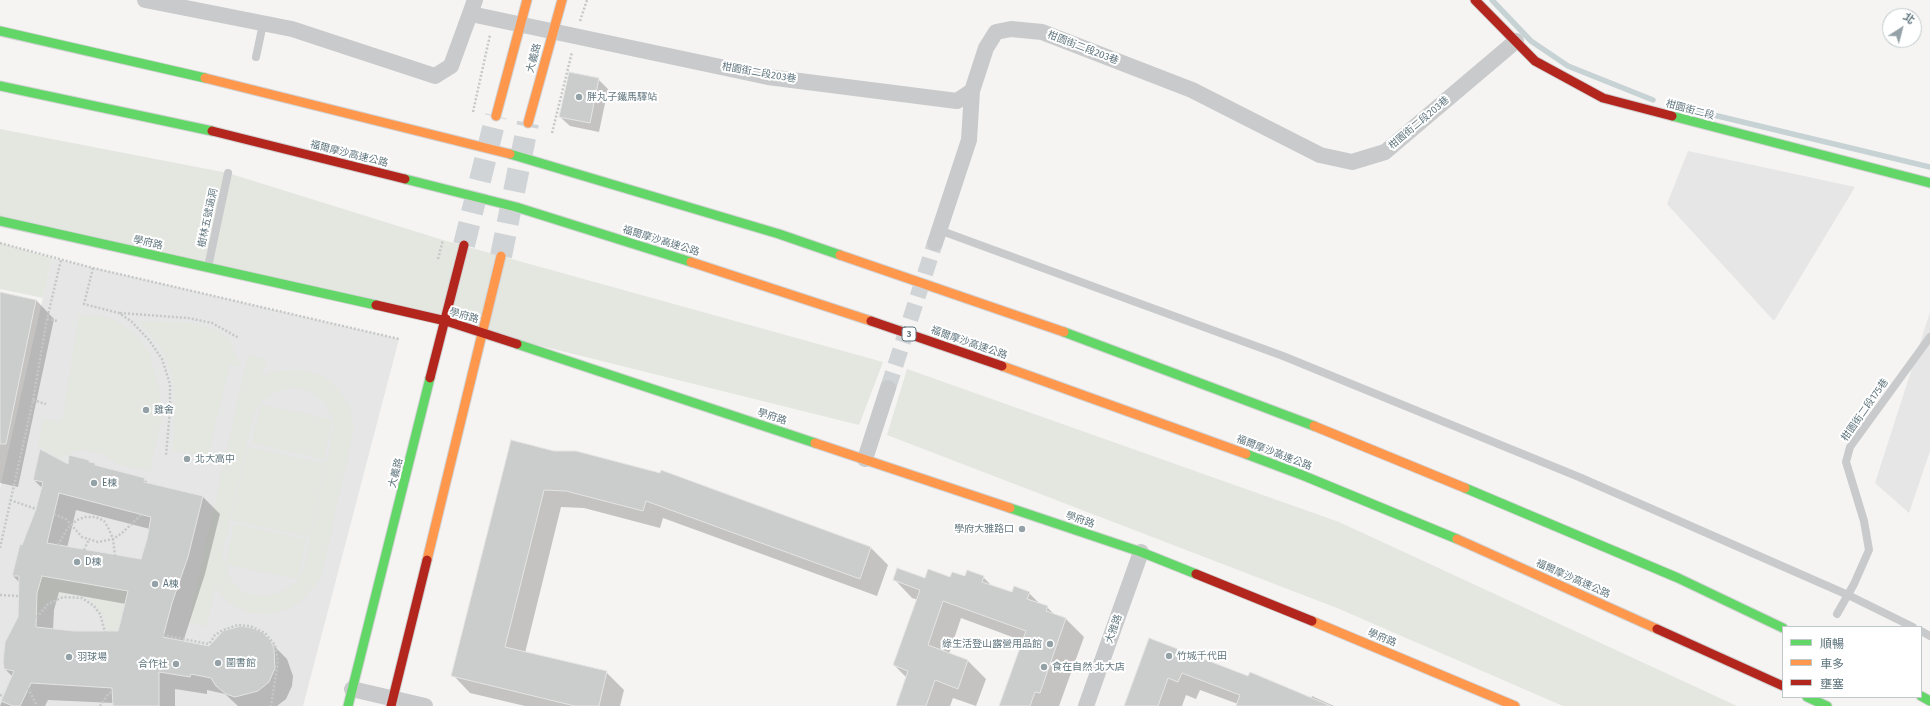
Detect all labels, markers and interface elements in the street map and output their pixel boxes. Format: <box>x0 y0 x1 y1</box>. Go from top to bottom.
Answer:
north arrow <box>1882 8 1922 48</box>
text: 北 <box>1900 10 1917 27</box>
street label: 柑園街二段203巷 <box>1046 29 1120 67</box>
street label: 大義路 <box>524 42 544 74</box>
street label: 柑園街二段203巷 <box>721 61 797 85</box>
place label: 胖丸子鐵馬驛站 <box>587 91 657 103</box>
marker: 胖丸子鐵馬驛站 <box>574 92 584 102</box>
street label: 柑園街二段203巷 <box>1386 94 1452 152</box>
street label: 柑園街二段 <box>1664 98 1716 122</box>
street label: 福爾摩沙高速公路 <box>309 139 389 169</box>
street label: 樹林五號涵洞 <box>196 187 220 249</box>
street label: 福爾摩沙高速公路 <box>621 224 701 258</box>
street label: 學府路 <box>132 234 164 252</box>
street label: 學府路 <box>448 306 480 326</box>
street label: 福爾摩沙高速公路 <box>929 324 1009 362</box>
road number: 3 <box>902 327 916 341</box>
street label: 柑園街二段175巷 <box>1839 376 1891 444</box>
place label: 雞舍 <box>154 404 174 416</box>
marker: 雞舍 <box>141 405 151 415</box>
street label: 學府路 <box>756 407 788 427</box>
street label: 福爾摩沙高速公路 <box>1235 433 1313 473</box>
place label: 北大高中 <box>195 453 235 465</box>
marker: 北大高中 <box>182 454 192 464</box>
street label: 大義路 <box>387 457 405 489</box>
place label: E棟 <box>102 477 117 489</box>
marker: E棟 <box>89 478 99 488</box>
street label: 學府路 <box>1064 509 1096 531</box>
place label: 學府大雅路口 <box>954 523 1014 535</box>
marker: 學府大雅路口 <box>1017 524 1027 534</box>
place label: D棟 <box>85 556 101 568</box>
marker: D棟 <box>72 557 82 567</box>
street label: 福爾摩沙高速公路 <box>1534 557 1612 601</box>
place label: A棟 <box>163 578 179 590</box>
marker: A棟 <box>150 579 160 589</box>
street label: 大雅路 <box>1103 613 1125 645</box>
legend <box>1782 626 1922 698</box>
street label: 學府路 <box>1366 627 1398 649</box>
text: 順暢 <box>1820 637 1844 651</box>
place label: 綠生活登山露營用品館 <box>942 638 1042 650</box>
marker: 綠生活登山露營用品館 <box>1045 639 1055 649</box>
place label: 竹城千代田 <box>1177 650 1227 662</box>
place label: 羽球場 <box>77 651 107 663</box>
marker: 竹城千代田 <box>1164 651 1174 661</box>
marker: 羽球場 <box>64 652 74 662</box>
place label: 圖書館 <box>226 657 256 669</box>
text: 車多 <box>1820 657 1844 671</box>
place label: 合作社 <box>138 658 168 670</box>
marker: 圖書館 <box>213 658 223 668</box>
marker: 合作社 <box>171 659 181 669</box>
place label: 食在自然 北大店 <box>1052 661 1125 673</box>
marker: 食在自然 北大店 <box>1039 662 1049 672</box>
text: 壅塞 <box>1820 677 1844 691</box>

